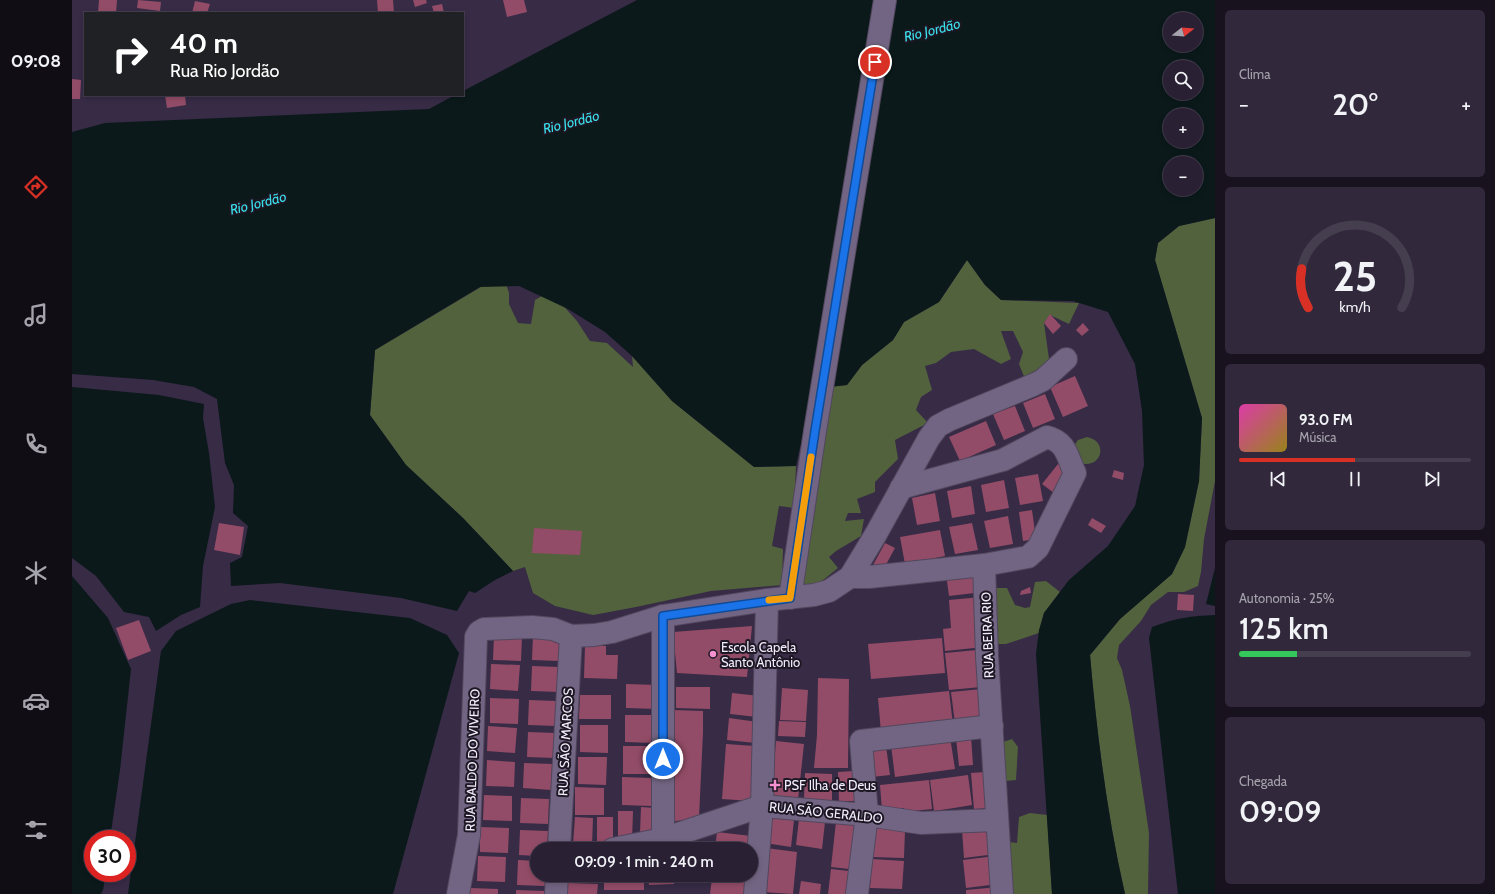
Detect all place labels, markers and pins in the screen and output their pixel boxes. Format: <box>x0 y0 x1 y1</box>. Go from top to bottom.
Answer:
pin <box>858 45 892 79</box>
place label: Escola Capela Santo Antônio <box>721 639 800 670</box>
marker: Escola Capela Santo Antônio <box>708 649 718 659</box>
place label: PSF Ilha de Deus <box>784 777 877 793</box>
marker: PSF Ilha de Deus <box>769 779 781 791</box>

